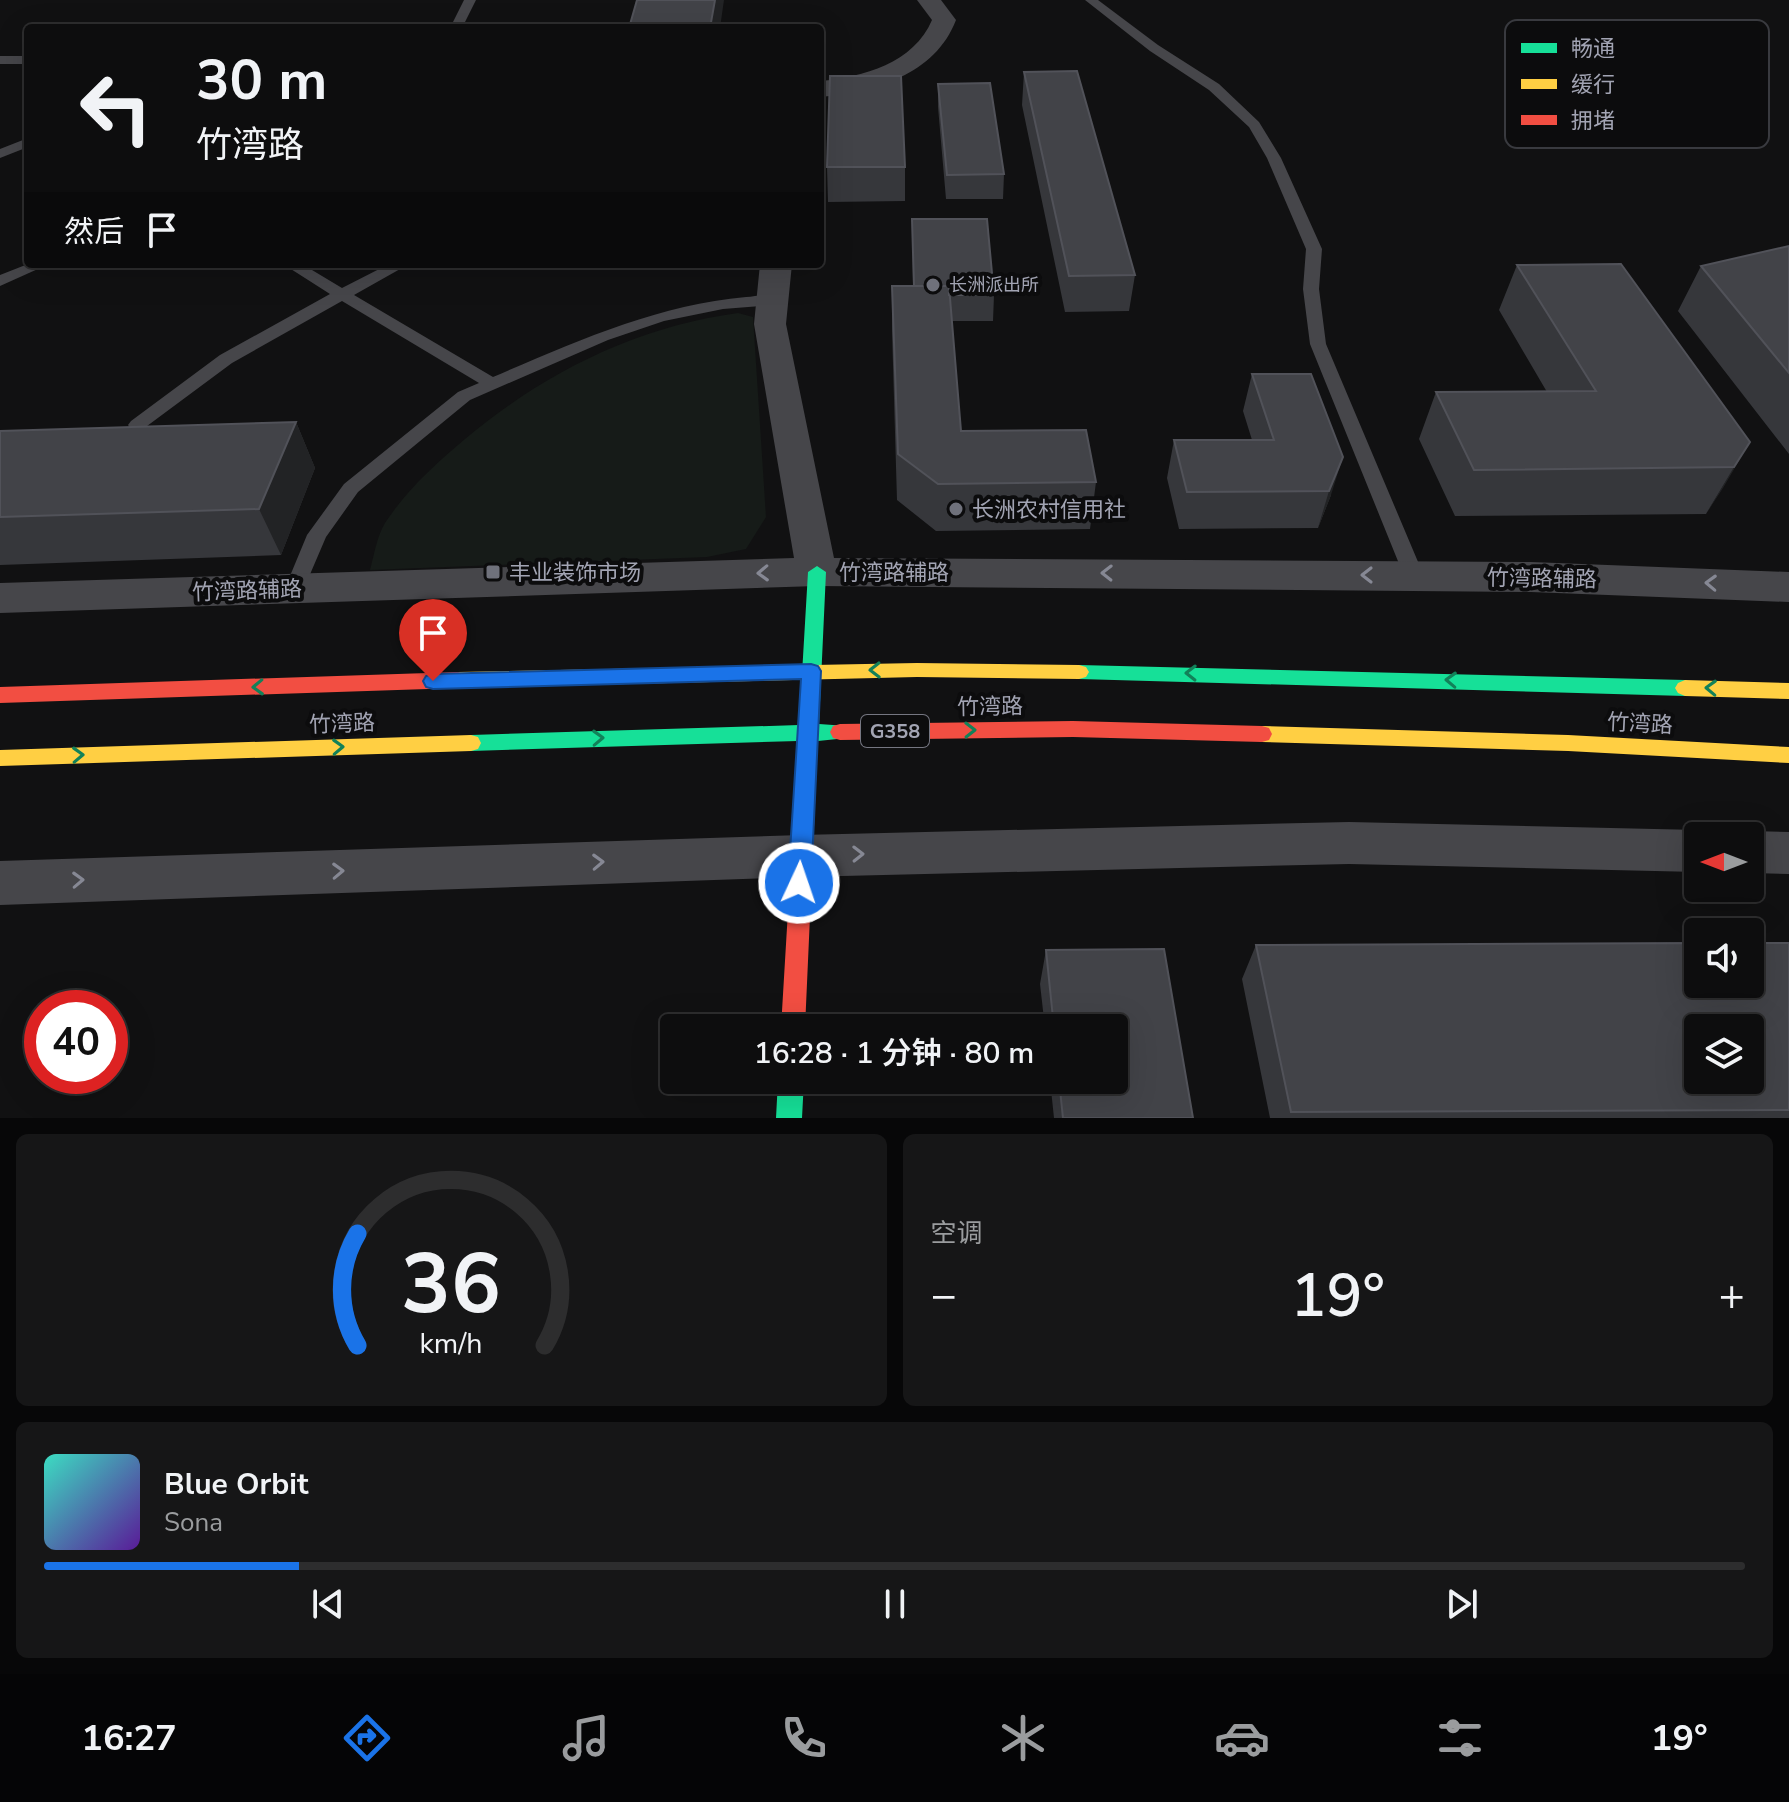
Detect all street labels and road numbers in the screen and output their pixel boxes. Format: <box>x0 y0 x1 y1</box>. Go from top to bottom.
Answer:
street label: 竹湾路辅路 <box>839 558 949 588</box>
street label: 竹湾路辅路 <box>1487 563 1597 595</box>
street label: 竹湾路辅路 <box>192 574 303 608</box>
street label: 竹湾路 <box>957 691 1023 723</box>
street label: 竹湾路 <box>1606 707 1674 741</box>
street label: 竹湾路 <box>309 708 376 740</box>
road number: G358 <box>861 715 929 747</box>

